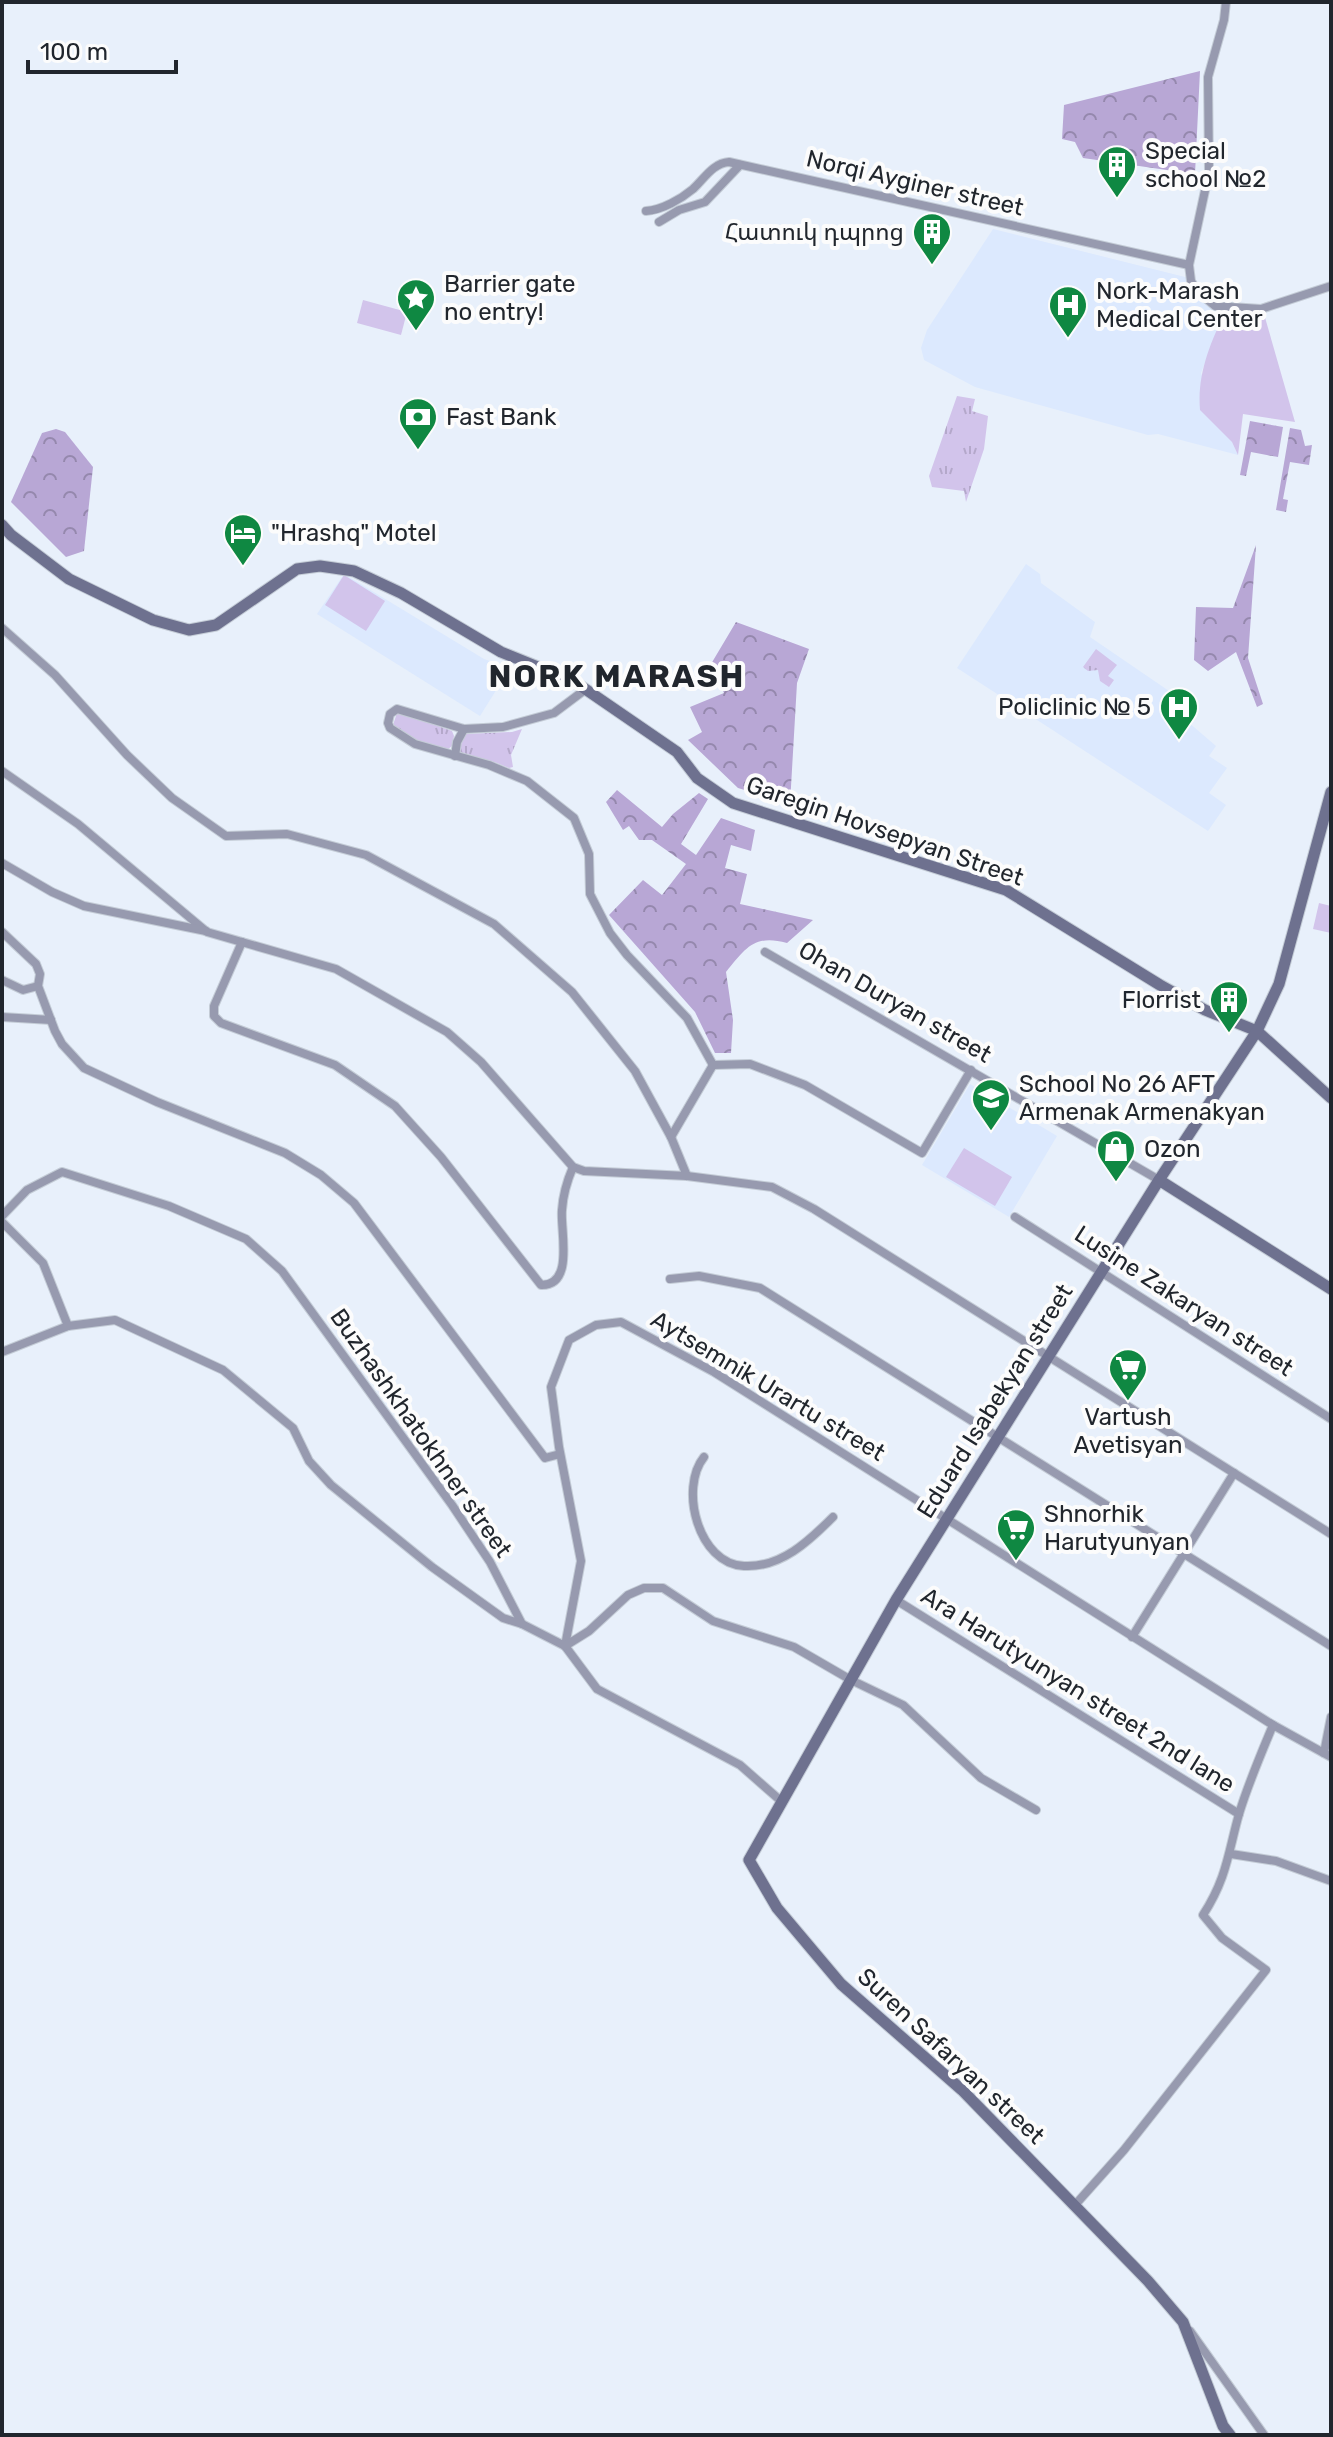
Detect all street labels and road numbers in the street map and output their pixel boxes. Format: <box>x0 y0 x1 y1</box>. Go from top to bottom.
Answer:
street label: Norqi Ayginer street <box>804 144 1026 222</box>
street label: Garegin Hovsepyan Street <box>743 770 1027 892</box>
street label: Ohan Duryan street <box>794 935 996 1069</box>
street label: Lusine Zakaryan street <box>1070 1220 1298 1382</box>
street label: Eduard Isabekyan street <box>911 1279 1079 1523</box>
street label: Buzhashkhatokhner street <box>324 1303 518 1563</box>
street label: Aytsemnik Urartu street <box>646 1305 890 1467</box>
street label: Ara Harutyunyan street 2nd lane <box>916 1582 1240 1798</box>
street label: Suren Safaryan street <box>852 1962 1050 2150</box>

